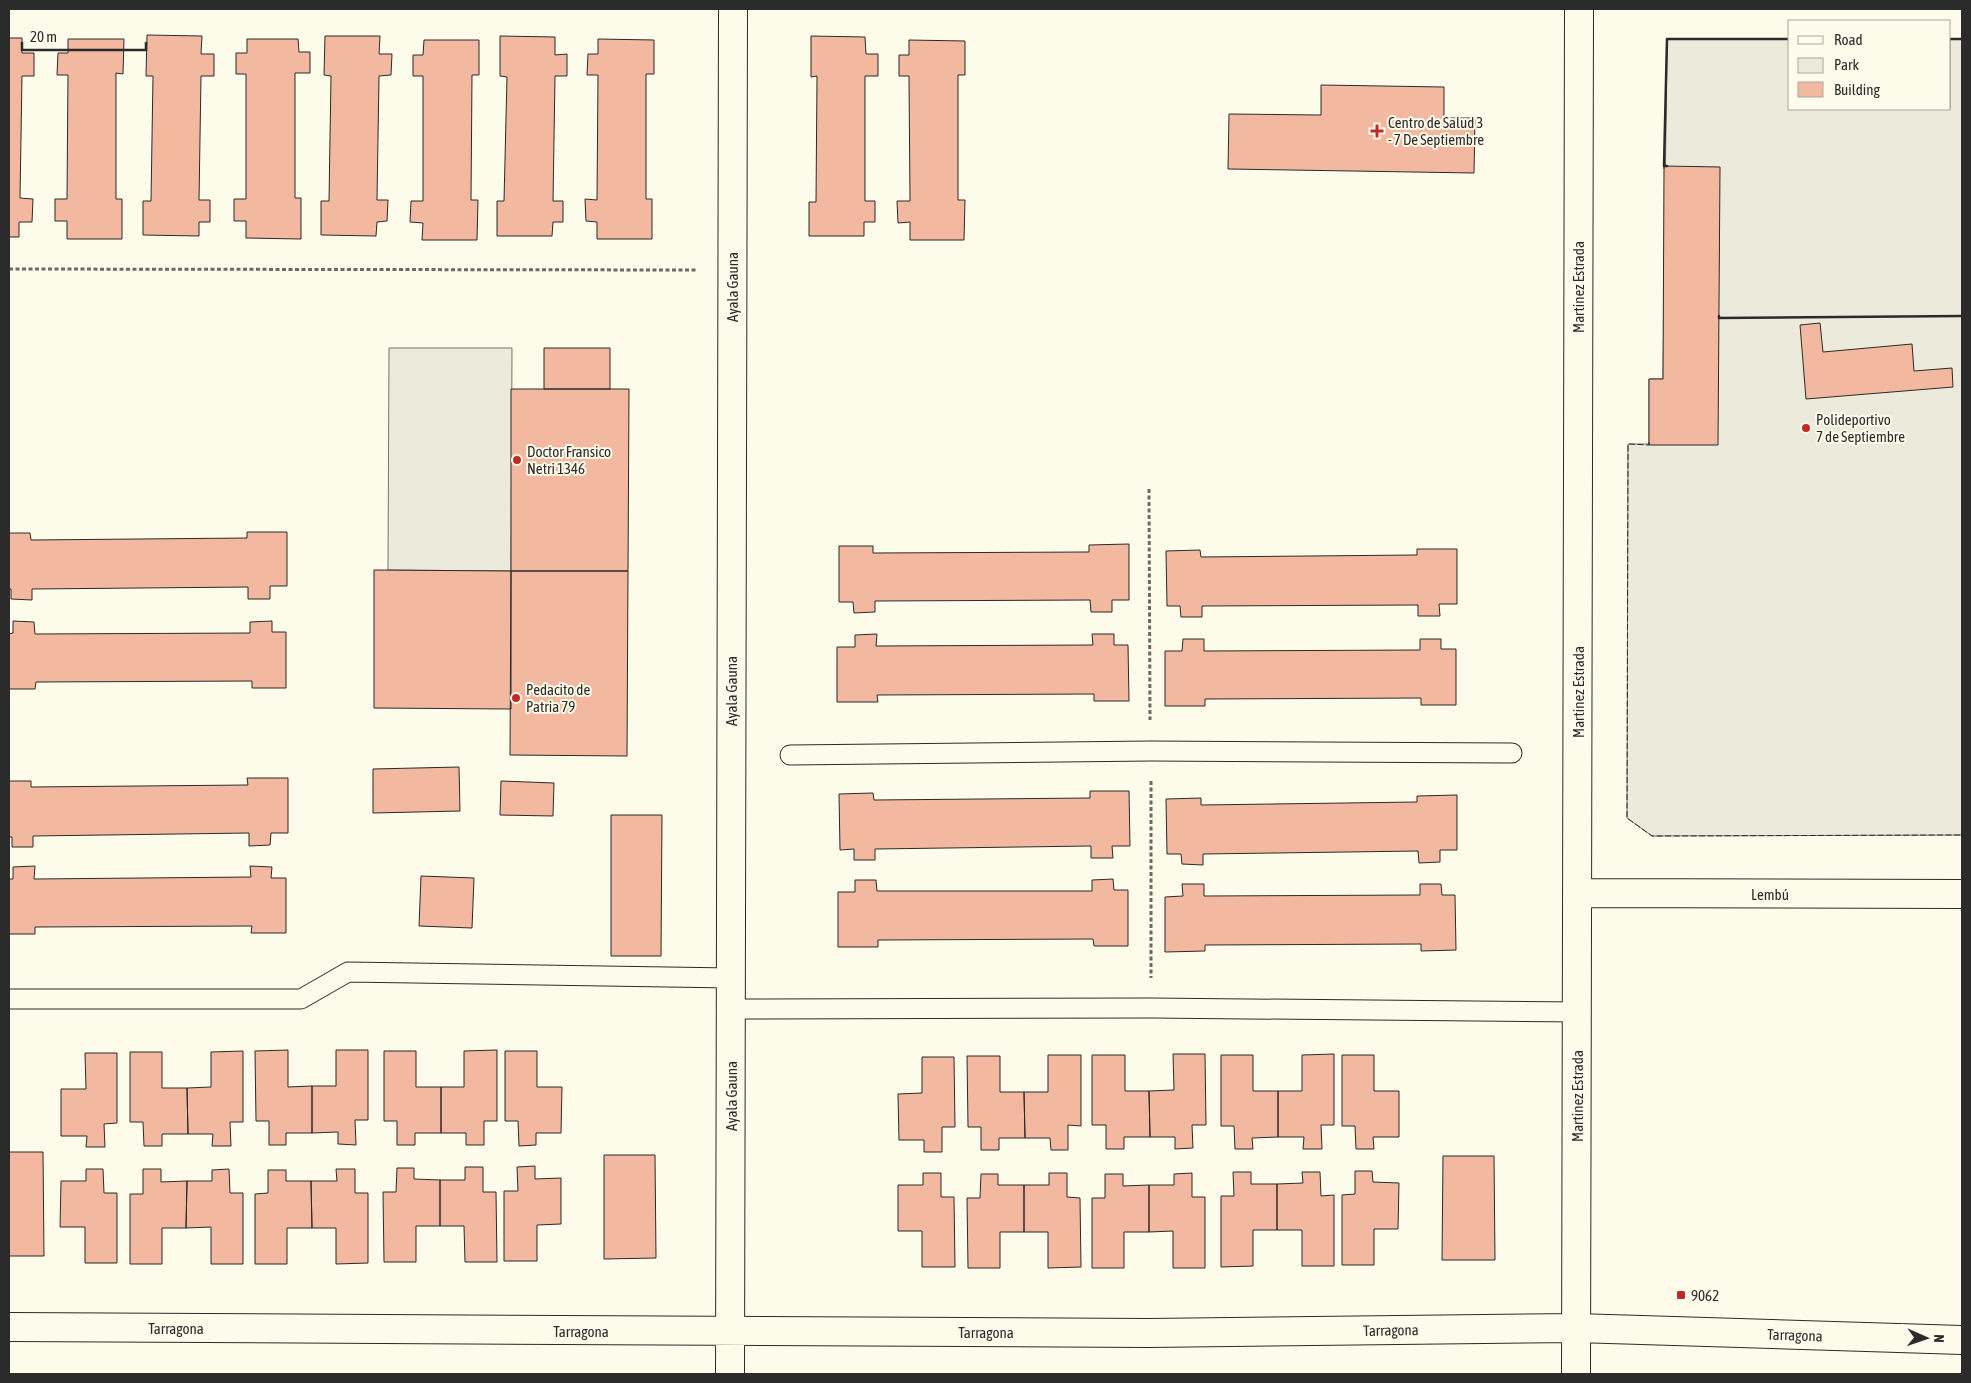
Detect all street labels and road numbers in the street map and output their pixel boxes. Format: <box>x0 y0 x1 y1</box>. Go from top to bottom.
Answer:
street label: Martinez Estrada <box>1570 241 1587 333</box>
street label: Ayala Gauna <box>724 252 741 322</box>
street label: Martinez Estrada <box>1570 646 1587 738</box>
street label: Ayala Gauna <box>723 656 740 726</box>
street label: Lembú <box>1751 886 1789 903</box>
street label: Martinez Estrada <box>1569 1050 1586 1142</box>
street label: Ayala Gauna <box>723 1061 740 1131</box>
street label: Tarragona <box>148 1320 204 1337</box>
street label: Tarragona <box>1363 1321 1419 1339</box>
street label: Tarragona <box>553 1323 609 1340</box>
street label: Tarragona <box>958 1324 1014 1341</box>
street label: Tarragona <box>1767 1326 1823 1344</box>

